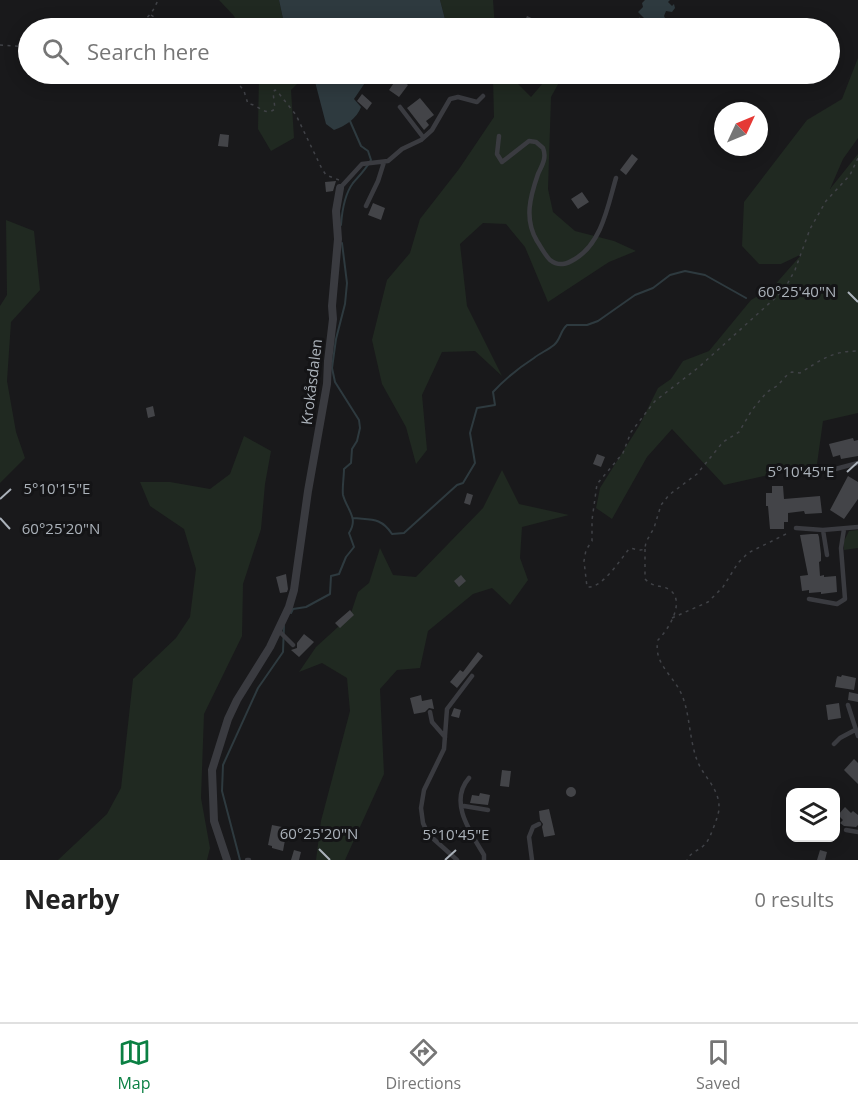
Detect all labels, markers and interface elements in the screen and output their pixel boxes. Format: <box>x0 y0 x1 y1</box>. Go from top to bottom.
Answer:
search box <box>18 18 840 84</box>
icon: search <box>39 35 72 68</box>
text: Search here <box>87 36 210 66</box>
north arrow <box>714 102 768 156</box>
text: 60°25'40"N <box>758 281 836 301</box>
street label: Krokåsdalen <box>296 338 326 426</box>
text: 5°10'45"E <box>768 461 834 481</box>
text: 5°10'15"E <box>24 478 90 498</box>
text: 60°25'20"N <box>22 518 100 538</box>
map controls <box>786 788 840 842</box>
button: layers <box>786 788 840 842</box>
text: 60°25'20"N <box>280 823 358 843</box>
text: 5°10'45"E <box>423 824 489 844</box>
text: Nearby <box>24 881 119 917</box>
text: 0 results <box>754 886 834 913</box>
tab: Map <box>117 1036 151 1094</box>
tab: Directions <box>385 1036 461 1094</box>
tab: Saved <box>696 1036 741 1094</box>

